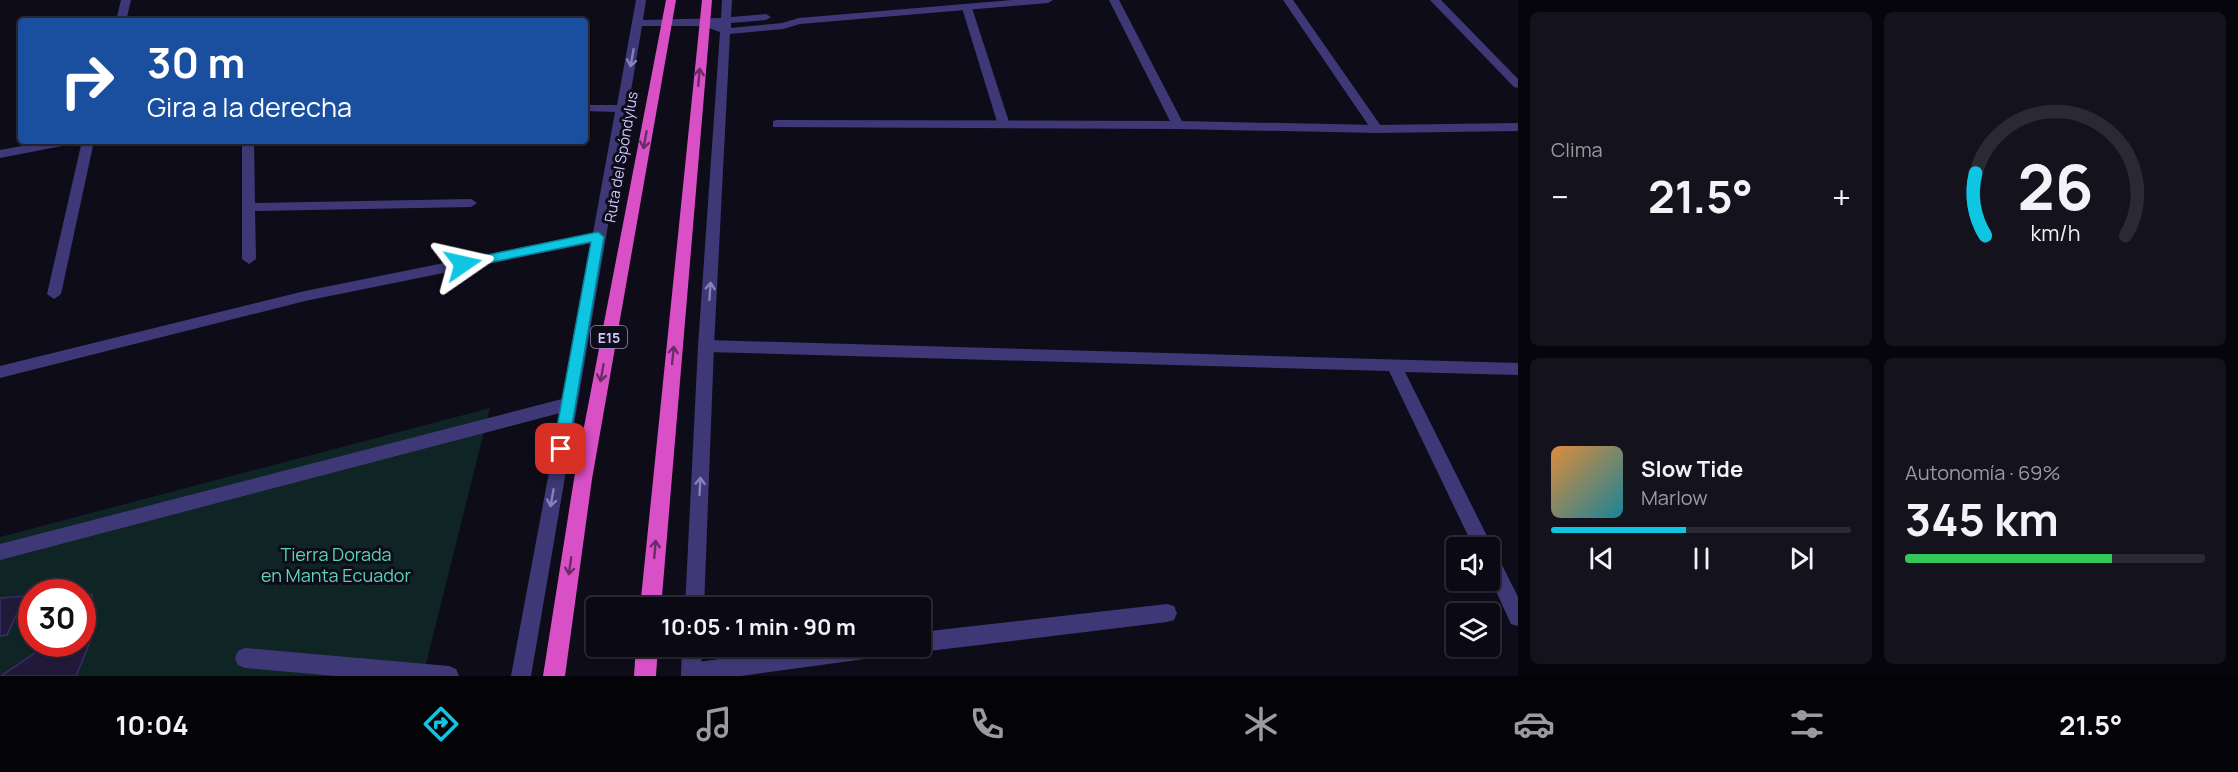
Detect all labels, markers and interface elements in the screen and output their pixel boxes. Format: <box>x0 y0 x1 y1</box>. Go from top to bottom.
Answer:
text: 30 m <box>147 33 245 91</box>
icon: right <box>48 42 126 120</box>
one-way arrow <box>626 47 637 67</box>
one-way arrow <box>694 68 705 88</box>
text: Gira a la derecha <box>147 88 352 125</box>
street label: Ruta del Spóndylus <box>599 90 643 224</box>
one-way arrow <box>639 130 650 149</box>
text: Clima <box>1551 136 1603 163</box>
text: 26 <box>2017 143 2093 229</box>
text: 21.5° <box>1648 165 1753 227</box>
text: − <box>1551 174 1569 219</box>
text: + <box>1832 174 1851 219</box>
text: km/h <box>2030 218 2080 247</box>
position arrow <box>431 232 495 296</box>
one-way arrow <box>704 282 715 302</box>
road number: E15 <box>591 326 627 348</box>
one-way arrow <box>668 346 679 365</box>
one-way arrow <box>596 363 607 383</box>
pin <box>535 423 586 474</box>
icon: arrive <box>544 432 577 465</box>
text: Slow Tide <box>1641 454 1743 484</box>
text: Autonomía · 69% <box>1905 459 2061 486</box>
one-way arrow <box>694 477 705 497</box>
text: Marlow <box>1641 484 1708 511</box>
one-way arrow <box>547 487 558 507</box>
text: 345 km <box>1905 488 2059 550</box>
map controls <box>1446 537 1500 657</box>
button: sound <box>1446 537 1500 591</box>
one-way arrow <box>650 540 661 560</box>
park label: Tierra Dorada en Manta Ecuador <box>261 542 411 587</box>
icon: previous <box>1585 542 1618 575</box>
icon: pause <box>1685 542 1718 575</box>
icon: next <box>1785 542 1818 575</box>
one-way arrow <box>565 555 576 575</box>
speed limit sign: 30 <box>18 579 96 657</box>
button: layers <box>1446 603 1500 657</box>
text: 10:05 · 1 min · 90 m <box>661 612 856 642</box>
icon: directions <box>420 703 462 745</box>
icon: music <box>693 703 735 745</box>
icon: phone <box>966 703 1008 745</box>
icon: climate <box>1240 703 1282 745</box>
icon: car <box>1513 703 1555 745</box>
icon: filters <box>1786 703 1828 745</box>
text: 10:04 <box>116 706 189 743</box>
text: 21.5° <box>2059 706 2122 743</box>

